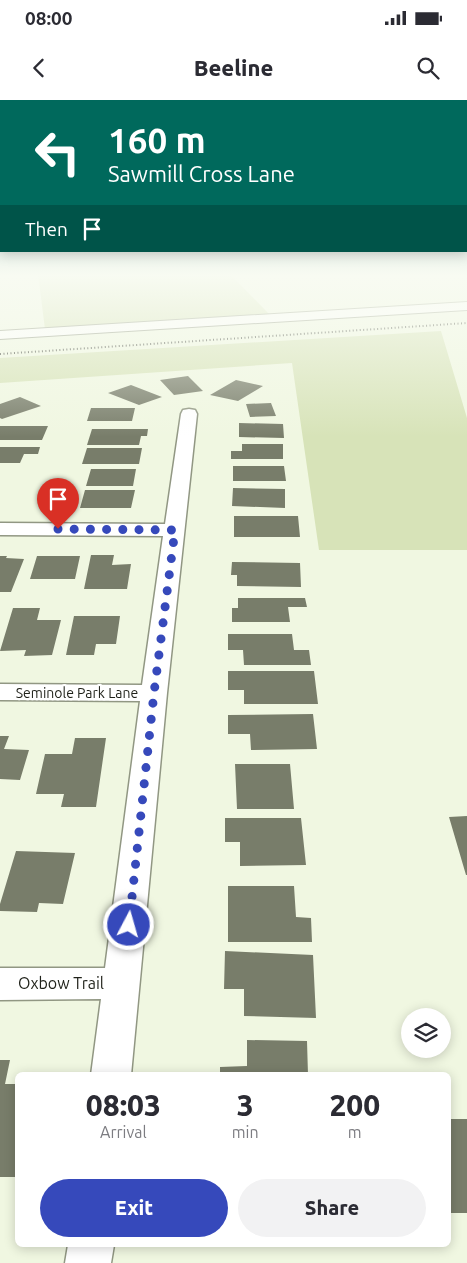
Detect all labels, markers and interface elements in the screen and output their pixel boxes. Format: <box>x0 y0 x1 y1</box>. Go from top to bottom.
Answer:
text: 08:00 <box>25 7 73 29</box>
icon: back <box>25 54 53 82</box>
icon: search <box>414 54 442 82</box>
text: Beeline <box>194 55 273 80</box>
icon: left <box>25 120 90 185</box>
text: 160 m <box>108 120 206 160</box>
text: Sawmill Cross Lane <box>108 161 295 186</box>
icon: arrive <box>78 215 106 243</box>
text: Then <box>25 218 68 240</box>
pin <box>37 478 79 529</box>
icon: arrive <box>44 485 72 513</box>
street label: Seminole Park Lane <box>16 685 138 701</box>
position arrow <box>102 898 154 950</box>
street label: Oxbow Trail <box>18 974 104 992</box>
map controls <box>401 1008 451 1058</box>
button: layers <box>401 1008 451 1058</box>
text: 08:03 <box>86 1088 161 1122</box>
text: 3 <box>237 1088 254 1122</box>
text: 200 <box>329 1088 380 1122</box>
text: Arrival <box>100 1123 147 1141</box>
text: min <box>232 1123 259 1141</box>
text: m <box>348 1123 362 1141</box>
button: Exit <box>40 1179 228 1237</box>
button: Share <box>238 1179 426 1237</box>

